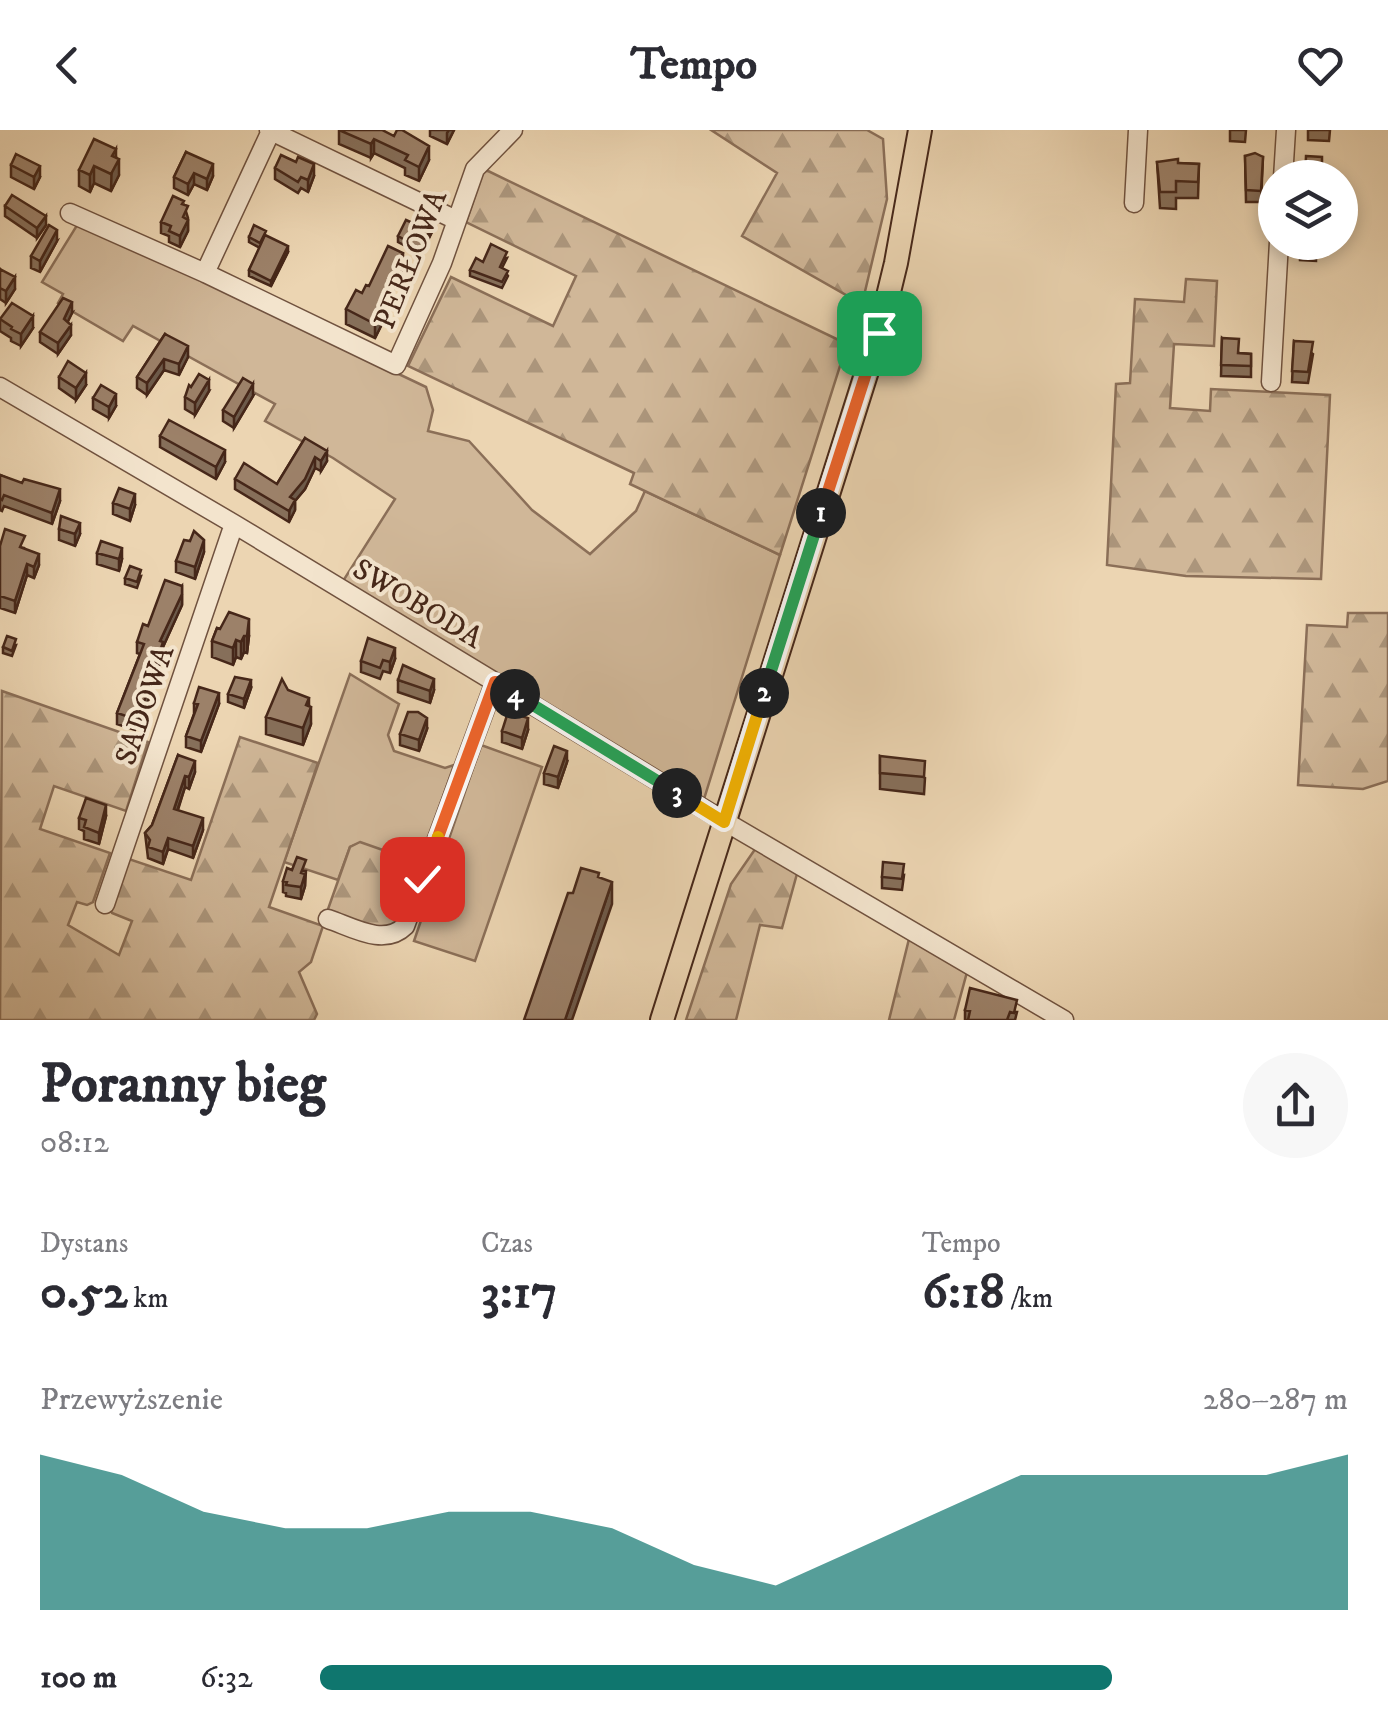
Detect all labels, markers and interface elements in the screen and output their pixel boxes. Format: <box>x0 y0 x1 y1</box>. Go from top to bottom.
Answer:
text: Tempo <box>631 37 757 93</box>
icon: back <box>40 38 95 93</box>
icon: heart <box>1293 38 1348 93</box>
map controls <box>1258 160 1358 260</box>
button: layers <box>1258 160 1358 260</box>
street label: PERŁOWA <box>367 184 456 335</box>
pin <box>837 291 922 376</box>
icon: arrive <box>852 306 907 361</box>
pin: 1 <box>796 488 846 538</box>
text: 1 <box>816 495 826 530</box>
street label: SWOBODA <box>346 551 490 658</box>
street label: SADOWA <box>108 640 183 770</box>
pin: 2 <box>739 668 789 718</box>
pin: 4 <box>490 669 540 719</box>
text: 2 <box>757 675 771 710</box>
text: 4 <box>507 676 523 711</box>
pin: 3 <box>652 768 702 818</box>
text: 3 <box>672 775 682 810</box>
pin <box>380 837 465 922</box>
icon: check <box>395 852 450 907</box>
text: Poranny bieg <box>40 1051 326 1120</box>
button: share <box>1243 1053 1348 1158</box>
text: 08:12 <box>40 1123 109 1163</box>
text: Dystans <box>40 1226 128 1261</box>
text: Czas <box>481 1226 533 1261</box>
text: Tempo <box>922 1226 1001 1261</box>
text: 0.52 <box>40 1261 128 1324</box>
text: 3:17 <box>481 1261 557 1324</box>
text: 6:18 <box>922 1261 1004 1324</box>
text: km <box>128 1281 169 1316</box>
text: /km <box>1004 1281 1053 1316</box>
text: Przewyższenie <box>40 1380 223 1420</box>
text: 280–287 m <box>1203 1380 1348 1420</box>
text: 100 m <box>40 1658 117 1698</box>
text: 6:32 <box>200 1658 253 1698</box>

